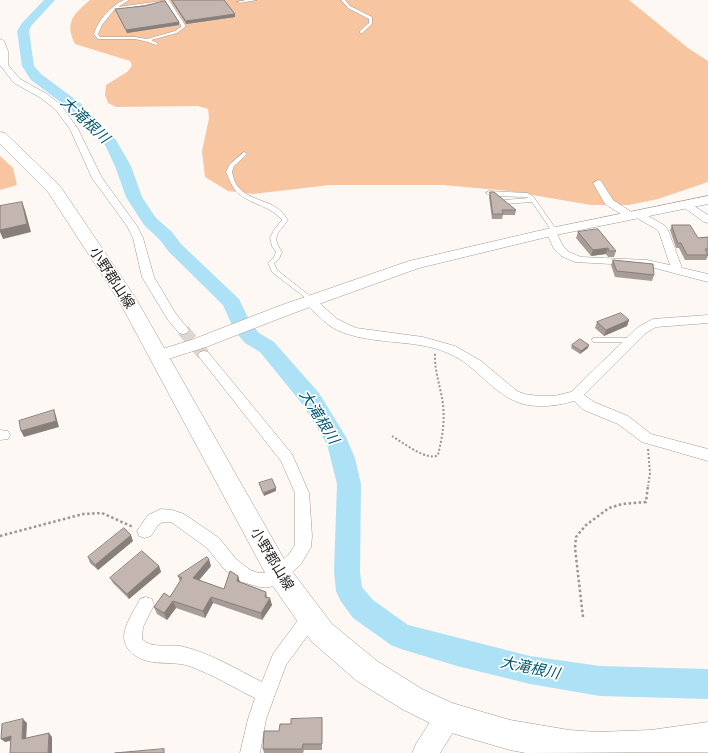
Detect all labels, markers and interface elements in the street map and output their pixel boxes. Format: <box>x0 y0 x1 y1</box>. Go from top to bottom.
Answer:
water label: 大滝根川 <box>57 93 113 147</box>
street label: 小野郡山線 <box>86 244 138 312</box>
water label: 大滝根川 <box>295 387 343 447</box>
street label: 小野郡山線 <box>247 525 297 593</box>
water label: 大滝根川 <box>499 653 561 683</box>

